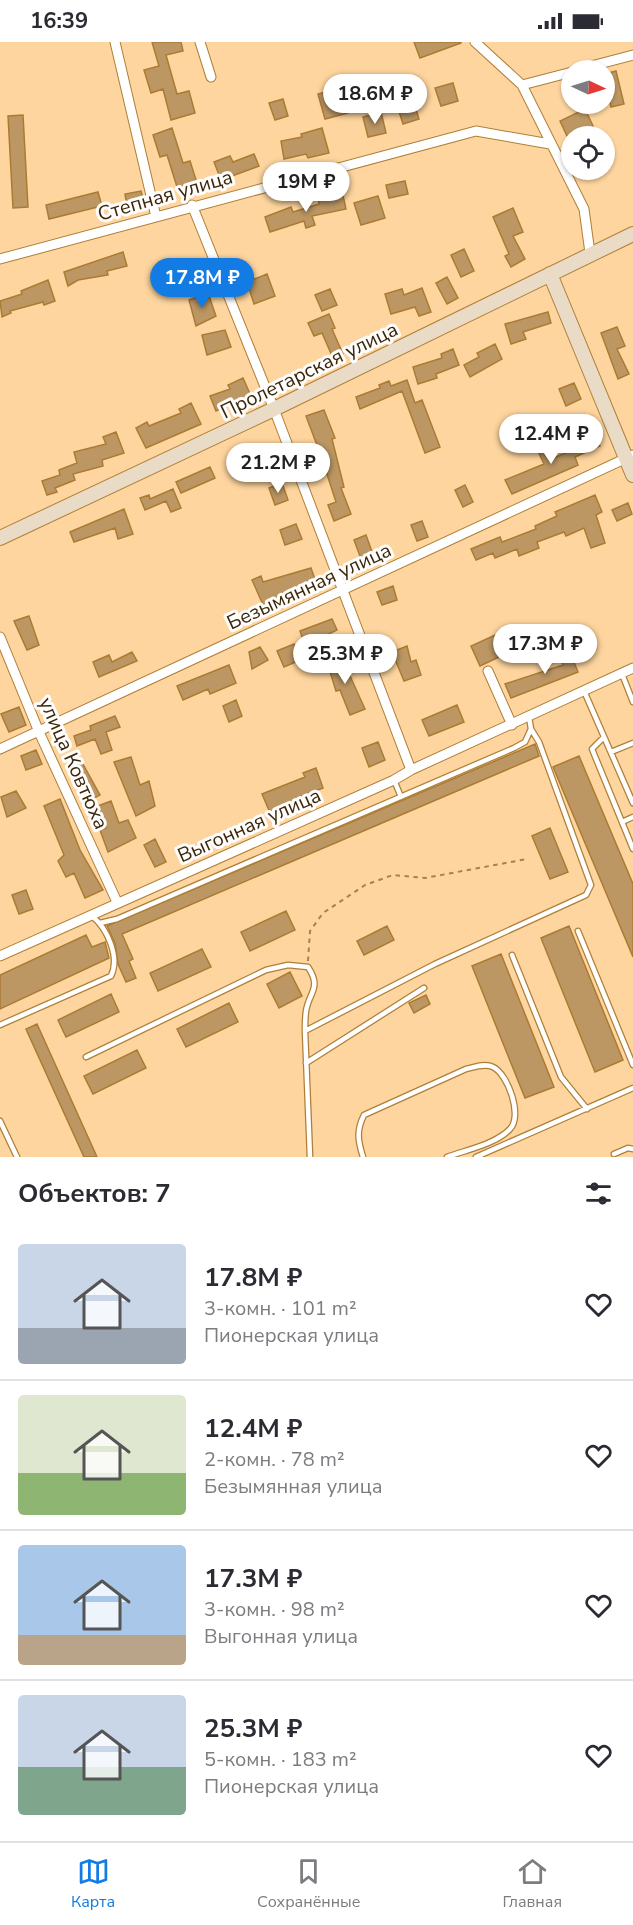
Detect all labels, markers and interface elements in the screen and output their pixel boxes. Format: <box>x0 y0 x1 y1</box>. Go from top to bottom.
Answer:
text: 16:39 <box>30 6 88 36</box>
north arrow <box>561 60 615 114</box>
map controls <box>561 60 615 180</box>
pin: 18.6M ₽ <box>320 74 430 125</box>
text: 18.6M ₽ <box>337 80 413 107</box>
button: locate <box>561 126 615 180</box>
pin: 19M ₽ <box>264 162 348 213</box>
street label: Степная улица <box>95 163 236 228</box>
text: 19M ₽ <box>277 168 335 195</box>
pin: 17.8M ₽ <box>147 258 257 309</box>
text: 17.8M ₽ <box>164 264 240 291</box>
street label: Пролетарская улица <box>216 316 403 425</box>
pin: 12.4M ₽ <box>496 414 606 465</box>
text: 12.4M ₽ <box>513 420 589 447</box>
pin: 21.2M ₽ <box>223 443 333 494</box>
text: 21.2M ₽ <box>240 449 316 476</box>
street label: Безымянная улица <box>223 536 396 636</box>
pin: 17.3M ₽ <box>490 624 600 675</box>
text: 17.3M ₽ <box>507 630 583 657</box>
pin: 25.3M ₽ <box>290 634 400 685</box>
text: 25.3M ₽ <box>307 640 383 667</box>
street label: улица Ковтюха <box>32 693 115 833</box>
street label: Выгонная улица <box>173 782 325 869</box>
text: Объектов: 7 <box>18 1176 171 1211</box>
icon: filters <box>582 1177 615 1210</box>
text: 17.8M ₽ <box>204 1260 302 1295</box>
icon: home <box>66 1268 138 1340</box>
icon: heart <box>582 1288 615 1321</box>
text: 3-комн. · 101 m² <box>204 1295 357 1322</box>
text: Пионерская улица <box>204 1322 379 1349</box>
text: 12.4M ₽ <box>204 1411 302 1446</box>
icon: home <box>66 1419 138 1491</box>
icon: heart <box>582 1439 615 1472</box>
text: 2-комн. · 78 m² <box>204 1446 345 1473</box>
text: Безымянная улица <box>204 1473 383 1500</box>
text: 17.3M ₽ <box>204 1561 302 1596</box>
icon: home <box>66 1569 138 1641</box>
icon: heart <box>582 1589 615 1622</box>
text: 3-комн. · 98 m² <box>204 1596 345 1623</box>
text: Выгонная улица <box>204 1623 358 1650</box>
text: 25.3M ₽ <box>204 1711 302 1746</box>
icon: home <box>66 1719 138 1791</box>
icon: heart <box>582 1739 615 1772</box>
text: 5-комн. · 183 m² <box>204 1746 357 1773</box>
text: Пионерская улица <box>204 1773 379 1800</box>
tab: Карта <box>71 1855 115 1913</box>
tab: Сохранённые <box>257 1855 360 1913</box>
tab: Главная <box>502 1855 562 1913</box>

